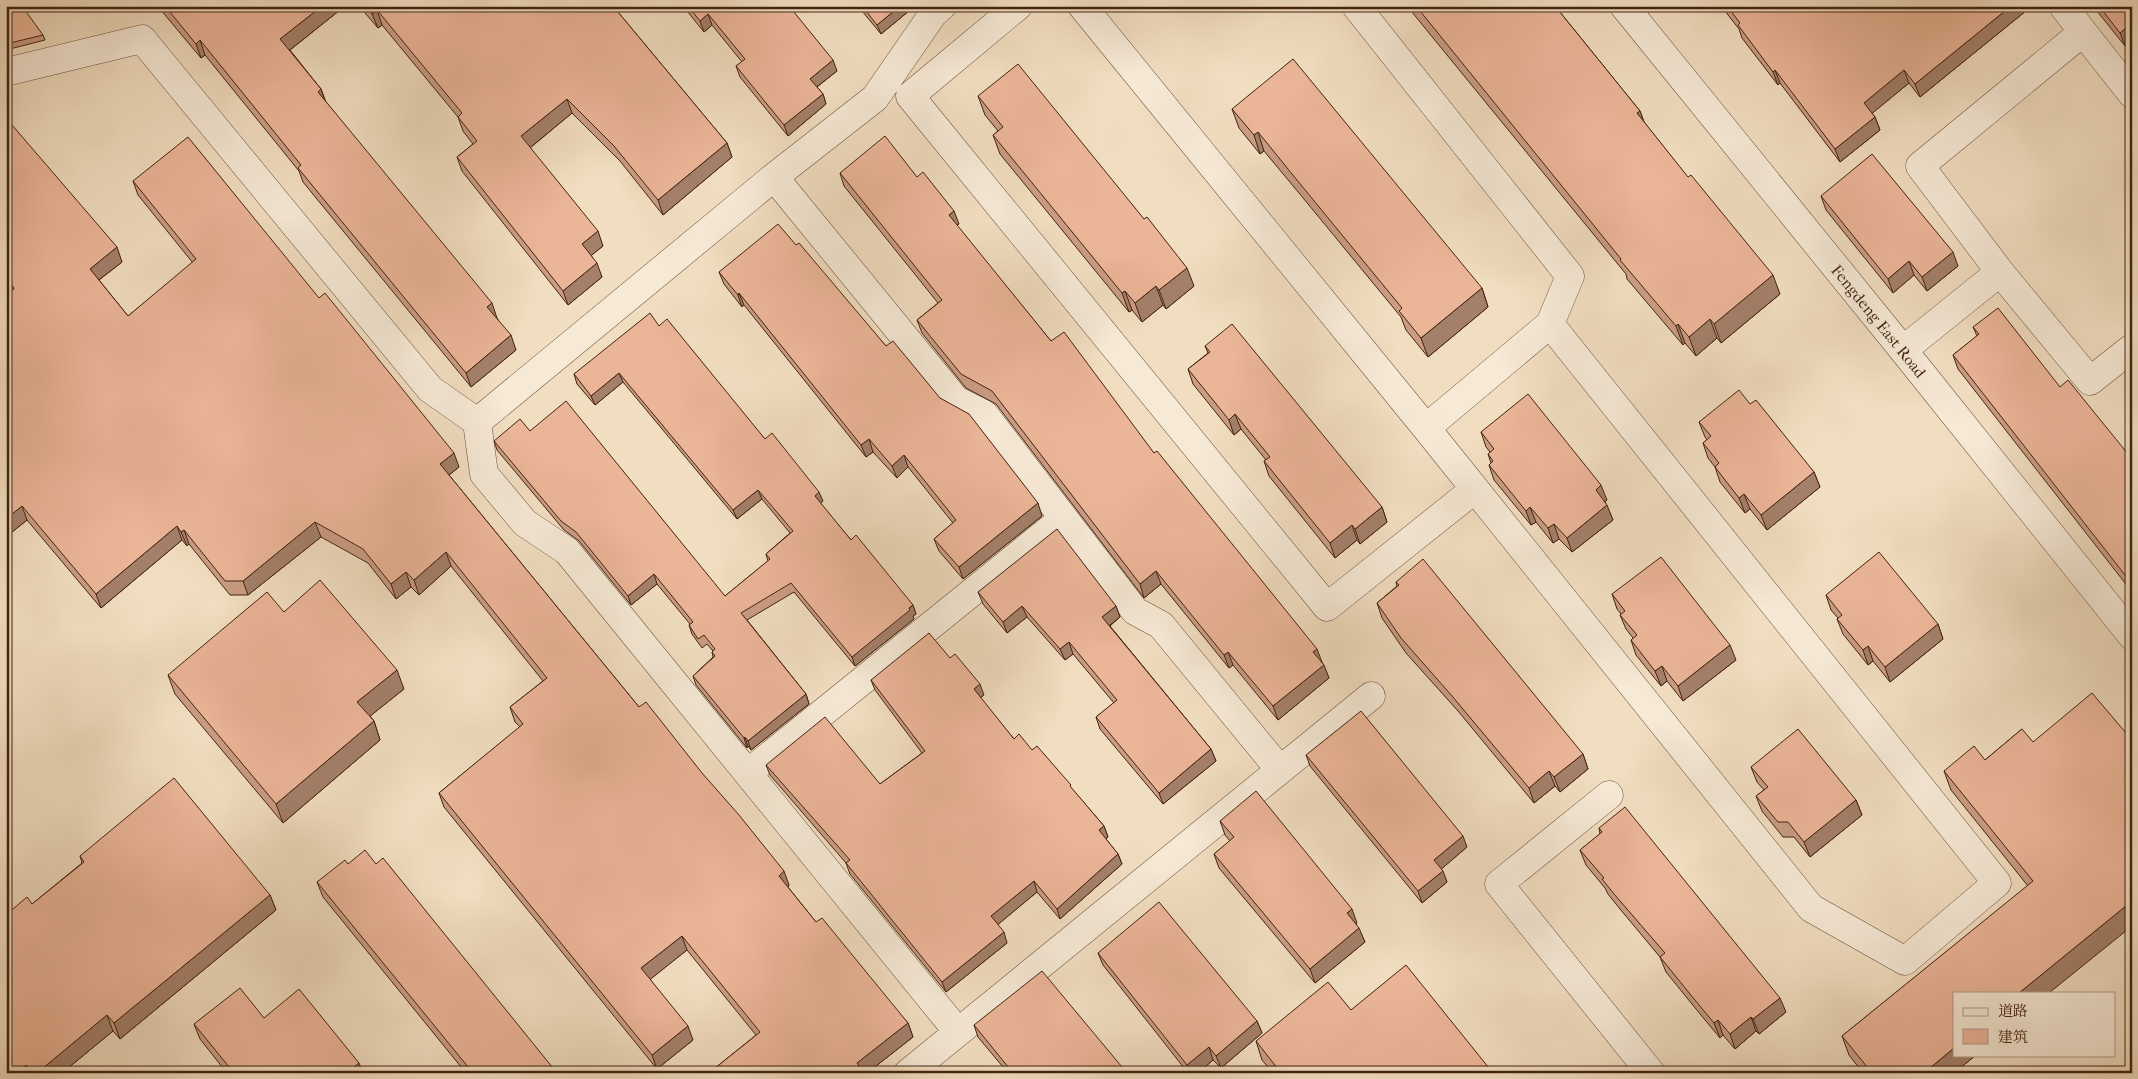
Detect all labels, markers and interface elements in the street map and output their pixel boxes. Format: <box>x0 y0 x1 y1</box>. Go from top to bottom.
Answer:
street label: Fengdeng East Road <box>1827 261 1930 382</box>
legend <box>1953 992 2116 1056</box>
text: 道路 <box>1998 1002 2028 1020</box>
text: 建筑 <box>1998 1028 2028 1046</box>

